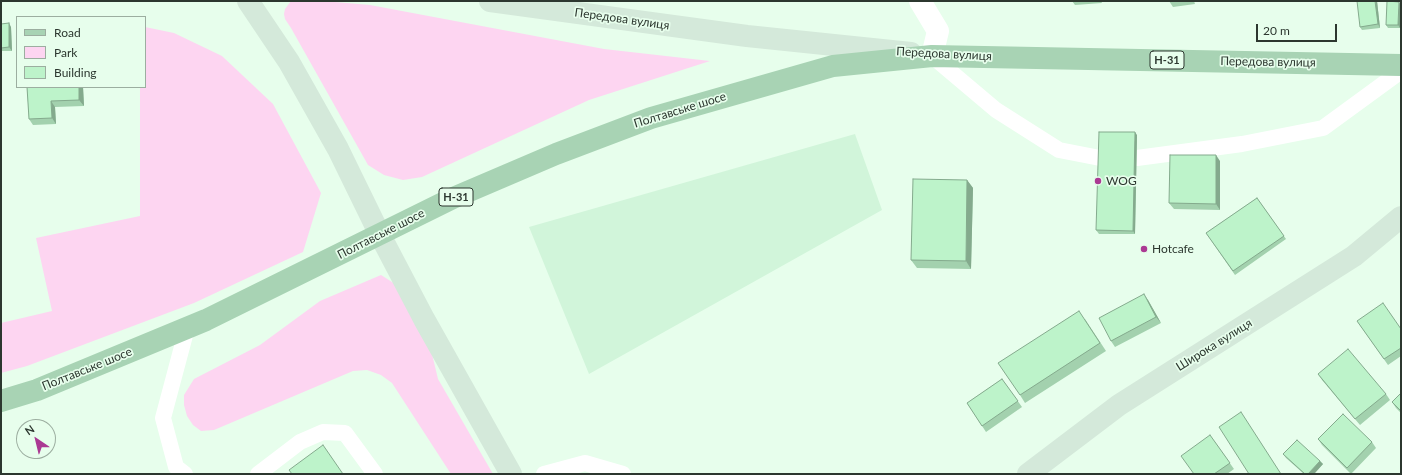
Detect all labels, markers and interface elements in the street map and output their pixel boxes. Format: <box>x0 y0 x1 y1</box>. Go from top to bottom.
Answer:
street label: Передова вулиця <box>574 5 670 33</box>
legend <box>16 16 146 88</box>
scale bar <box>1258 16 1339 42</box>
text: 20 m <box>1263 23 1290 38</box>
text: Road <box>54 25 81 40</box>
street label: Передова вулиця <box>896 44 992 64</box>
text: Park <box>54 45 77 60</box>
road number: Н-31 <box>1150 51 1184 69</box>
street label: Передова вулиця <box>1220 54 1316 70</box>
text: Building <box>54 65 97 80</box>
street label: Полтавське шосе <box>632 89 728 131</box>
place label: WOG <box>1106 174 1137 188</box>
marker: WOG <box>1093 176 1103 186</box>
road number: Н-31 <box>439 188 473 206</box>
street label: Полтавське шосе <box>335 206 427 262</box>
place label: Hotcafe <box>1152 242 1194 256</box>
marker: Hotcafe <box>1139 244 1149 254</box>
street label: Широка вулиця <box>1173 316 1255 374</box>
street label: Полтавське шосе <box>40 344 134 394</box>
north arrow <box>16 419 56 459</box>
text: N <box>22 422 37 437</box>

